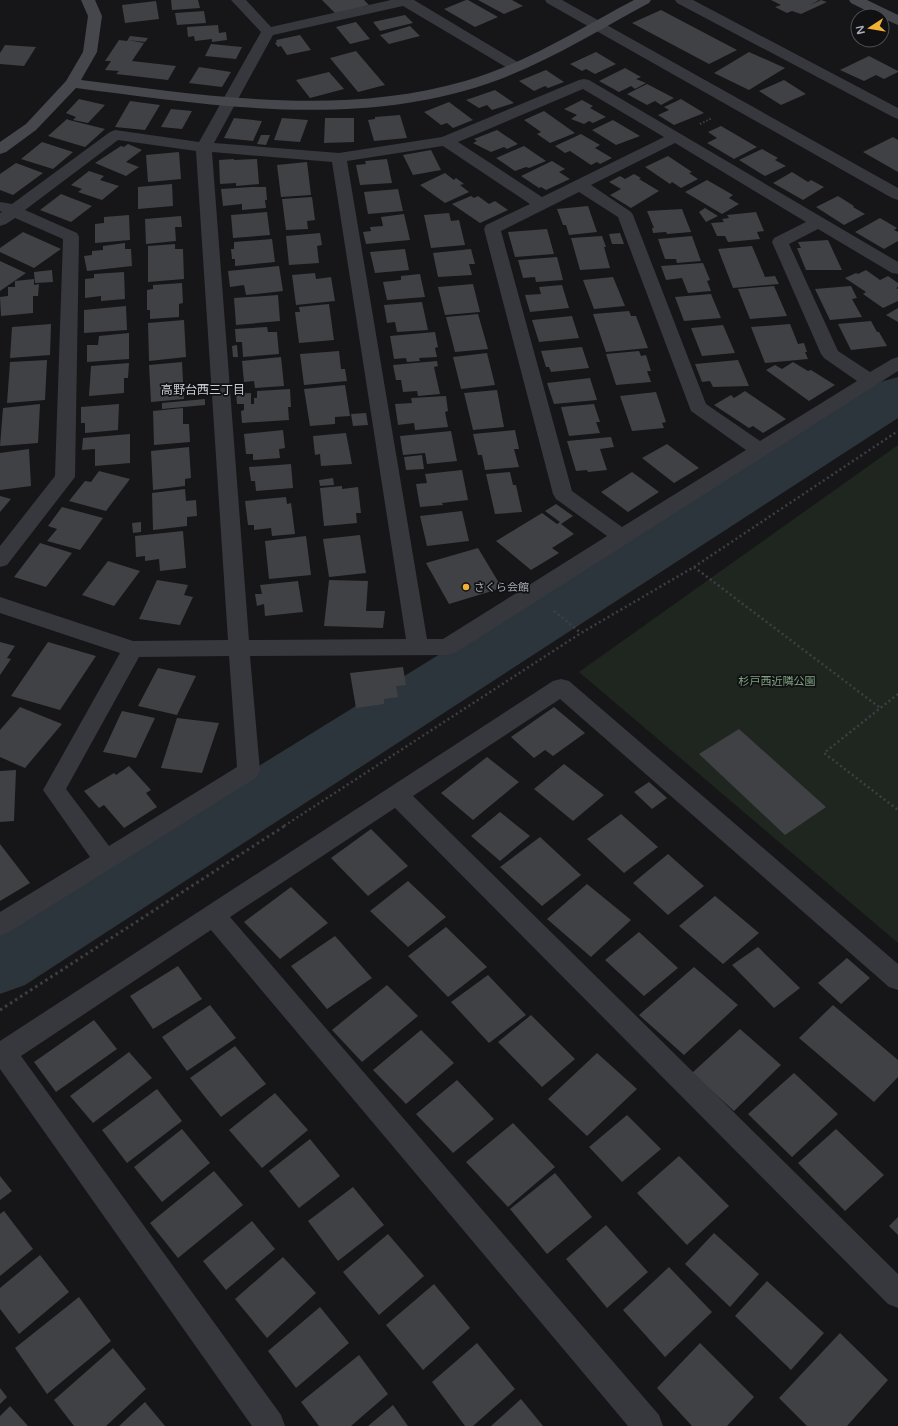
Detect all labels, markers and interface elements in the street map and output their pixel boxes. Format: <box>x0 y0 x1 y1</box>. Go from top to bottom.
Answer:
north arrow <box>850 8 890 48</box>
text: N <box>853 24 868 36</box>
district label: 高野台西三丁目 <box>161 383 245 397</box>
place label: さくら会館 <box>474 581 529 594</box>
marker: さくら会館 <box>461 582 471 592</box>
park label: 杉戸西近隣公園 <box>739 675 816 688</box>

